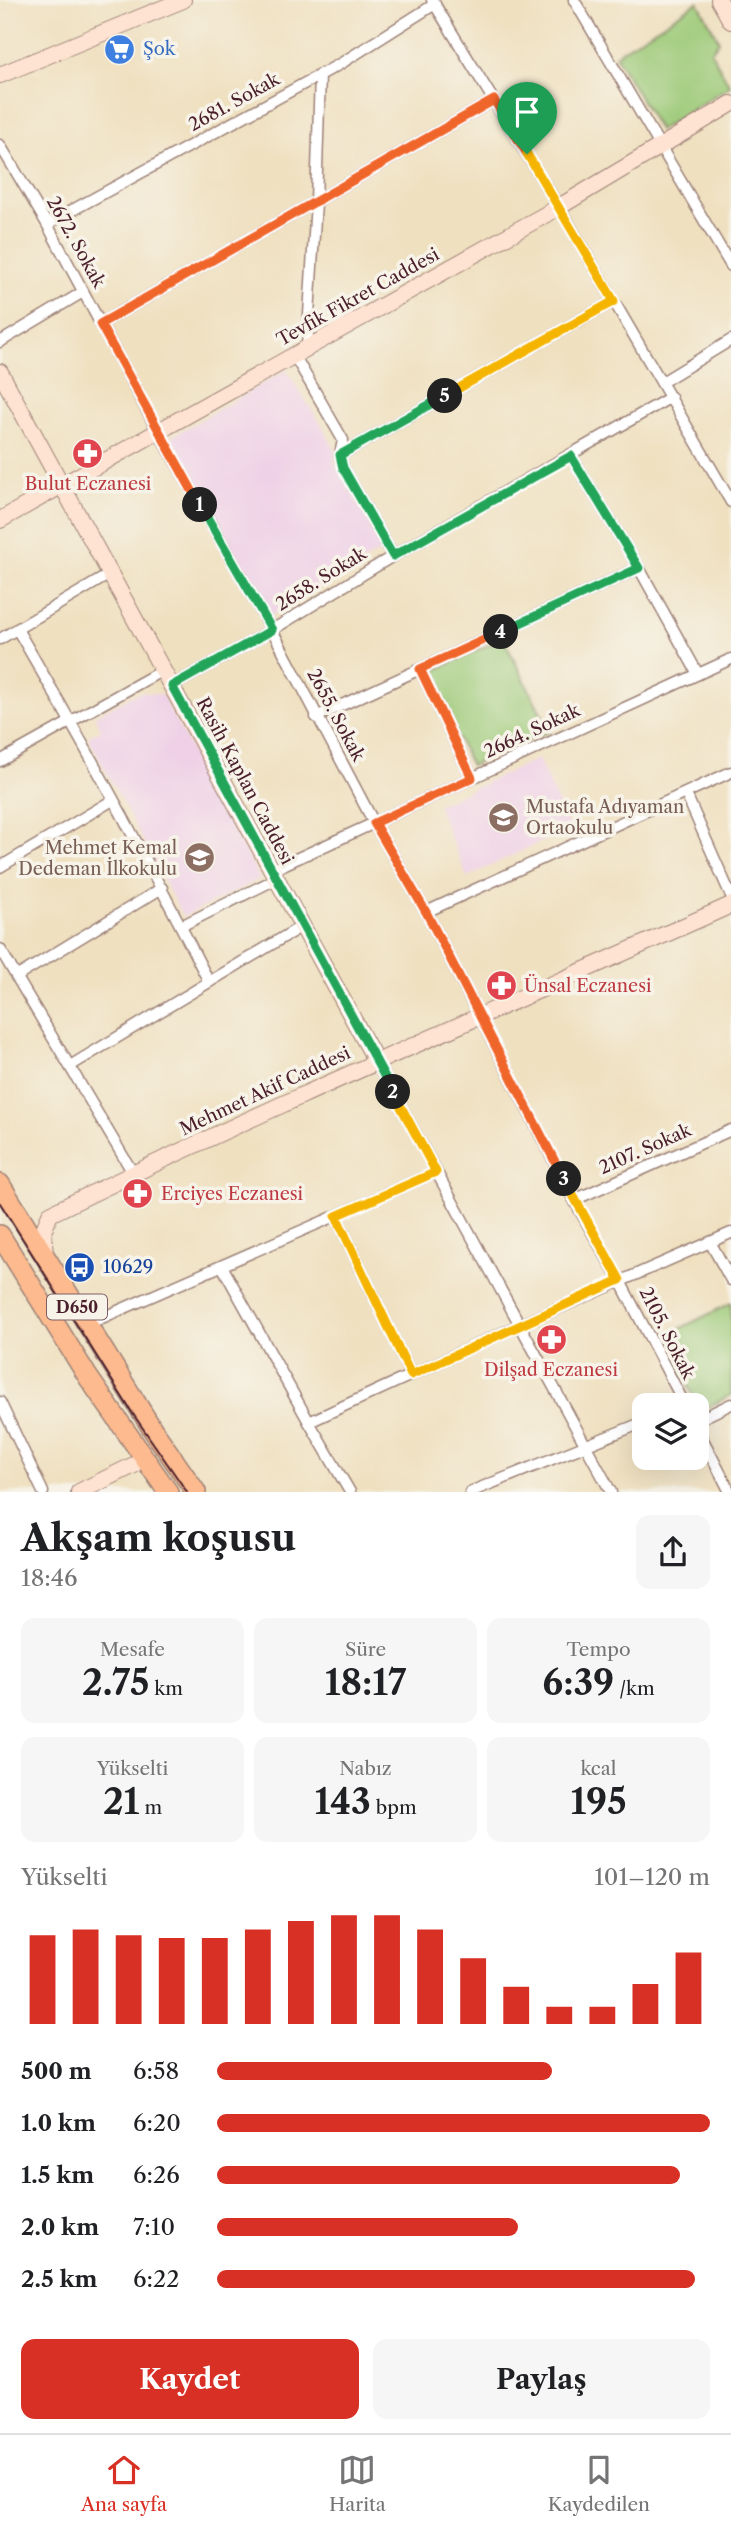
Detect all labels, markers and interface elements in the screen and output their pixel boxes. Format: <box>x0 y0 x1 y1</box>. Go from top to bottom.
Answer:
supermarket icon: Şok <box>103 32 137 66</box>
place label: Şok <box>143 38 177 60</box>
street label: 2681. Sokak <box>185 67 285 136</box>
pin <box>497 82 557 154</box>
icon: arrive <box>508 93 546 131</box>
street label: 2672. Sokak <box>42 192 111 293</box>
street label: Tevfik Fikret Caddesi <box>273 243 443 351</box>
pin: 5 <box>428 378 462 414</box>
text: 5 <box>439 384 450 407</box>
pharmacy icon: Bulut Eczanesi <box>71 436 105 470</box>
place label: Bulut Eczanesi <box>25 473 152 495</box>
pin: 1 <box>182 488 218 522</box>
text: 1 <box>195 493 204 516</box>
street label: 2658. Sokak <box>272 542 372 616</box>
pin: 4 <box>484 614 518 650</box>
text: 4 <box>495 620 506 643</box>
street label: 2655. Sokak <box>302 665 370 766</box>
street label: Rasih Kaplan Caddesi <box>192 694 299 869</box>
street label: 2664. Sokak <box>481 699 585 763</box>
place label: Mustafa Adıyaman Ortaokulu <box>526 796 684 839</box>
school or university icon: Mustafa Adıyaman Ortaokulu <box>486 800 520 834</box>
place label: Mehmet Kemal Dedeman İlkokulu <box>18 837 177 880</box>
school or university icon: Mehmet Kemal Dedeman İlkokulu <box>183 841 217 875</box>
pharmacy icon: Ünsal Eczanesi <box>484 969 518 1003</box>
place label: Ünsal Eczanesi <box>524 974 652 997</box>
street label: Mehmet Akif Caddesi <box>176 1042 354 1140</box>
pin: 2 <box>376 1074 410 1110</box>
text: 2 <box>387 1080 398 1103</box>
street label: 2107. Sokak <box>596 1118 696 1179</box>
pin: 3 <box>546 1162 582 1196</box>
text: 3 <box>558 1167 569 1190</box>
pharmacy icon: Erciyes Eczanesi <box>121 1177 155 1211</box>
place label: Erciyes Eczanesi <box>161 1183 304 1205</box>
bus stop icon: 10629 <box>63 1250 97 1284</box>
place label: 10629 <box>103 1256 153 1278</box>
street label: 2105. Sokak <box>634 1283 700 1384</box>
road number: D650 <box>47 1294 107 1320</box>
pharmacy icon: Dilşad Eczanesi <box>534 1323 568 1357</box>
place label: Dilşad Eczanesi <box>484 1359 618 1381</box>
map controls <box>632 1393 709 1470</box>
button: layers <box>632 1393 709 1470</box>
text: Akşam koşusu <box>21 1514 296 1561</box>
button: share <box>636 1515 710 1589</box>
text: 18:46 <box>21 1564 78 1592</box>
text: Mesafe <box>100 1638 165 1661</box>
text: Süre <box>345 1638 386 1661</box>
text: Tempo <box>566 1638 631 1661</box>
text: 2.75 <box>82 1661 149 1704</box>
text: 18:17 <box>325 1661 406 1704</box>
text: 6:39 <box>542 1661 614 1704</box>
text: km <box>149 1677 183 1700</box>
text: /km <box>614 1677 655 1700</box>
text: Yükselti <box>97 1757 168 1780</box>
text: Nabız <box>339 1757 392 1780</box>
text: kcal <box>581 1757 616 1780</box>
text: 21 <box>103 1780 139 1823</box>
text: 143 <box>314 1780 371 1823</box>
text: 195 <box>571 1780 626 1823</box>
text: m <box>139 1796 162 1819</box>
text: bpm <box>371 1796 417 1819</box>
text: Yükselti <box>21 1863 108 1891</box>
text: 101–120 m <box>594 1863 710 1891</box>
text: 500 m <box>21 2057 92 2085</box>
text: 6:58 <box>133 2057 179 2085</box>
text: 1.0 km <box>21 2109 96 2137</box>
text: 6:20 <box>133 2109 181 2137</box>
text: 1.5 km <box>21 2161 94 2189</box>
text: 6:26 <box>133 2161 180 2189</box>
text: 2.0 km <box>21 2213 99 2241</box>
text: 7:10 <box>133 2213 175 2241</box>
text: 2.5 km <box>21 2265 97 2293</box>
text: 6:22 <box>133 2265 179 2293</box>
button: Kaydet <box>21 2339 359 2419</box>
button: Paylaş <box>373 2339 710 2419</box>
tab: Ana sayfa <box>81 2451 167 2516</box>
tab: Harita <box>329 2451 386 2516</box>
tab: Kaydedilen <box>548 2451 650 2516</box>

